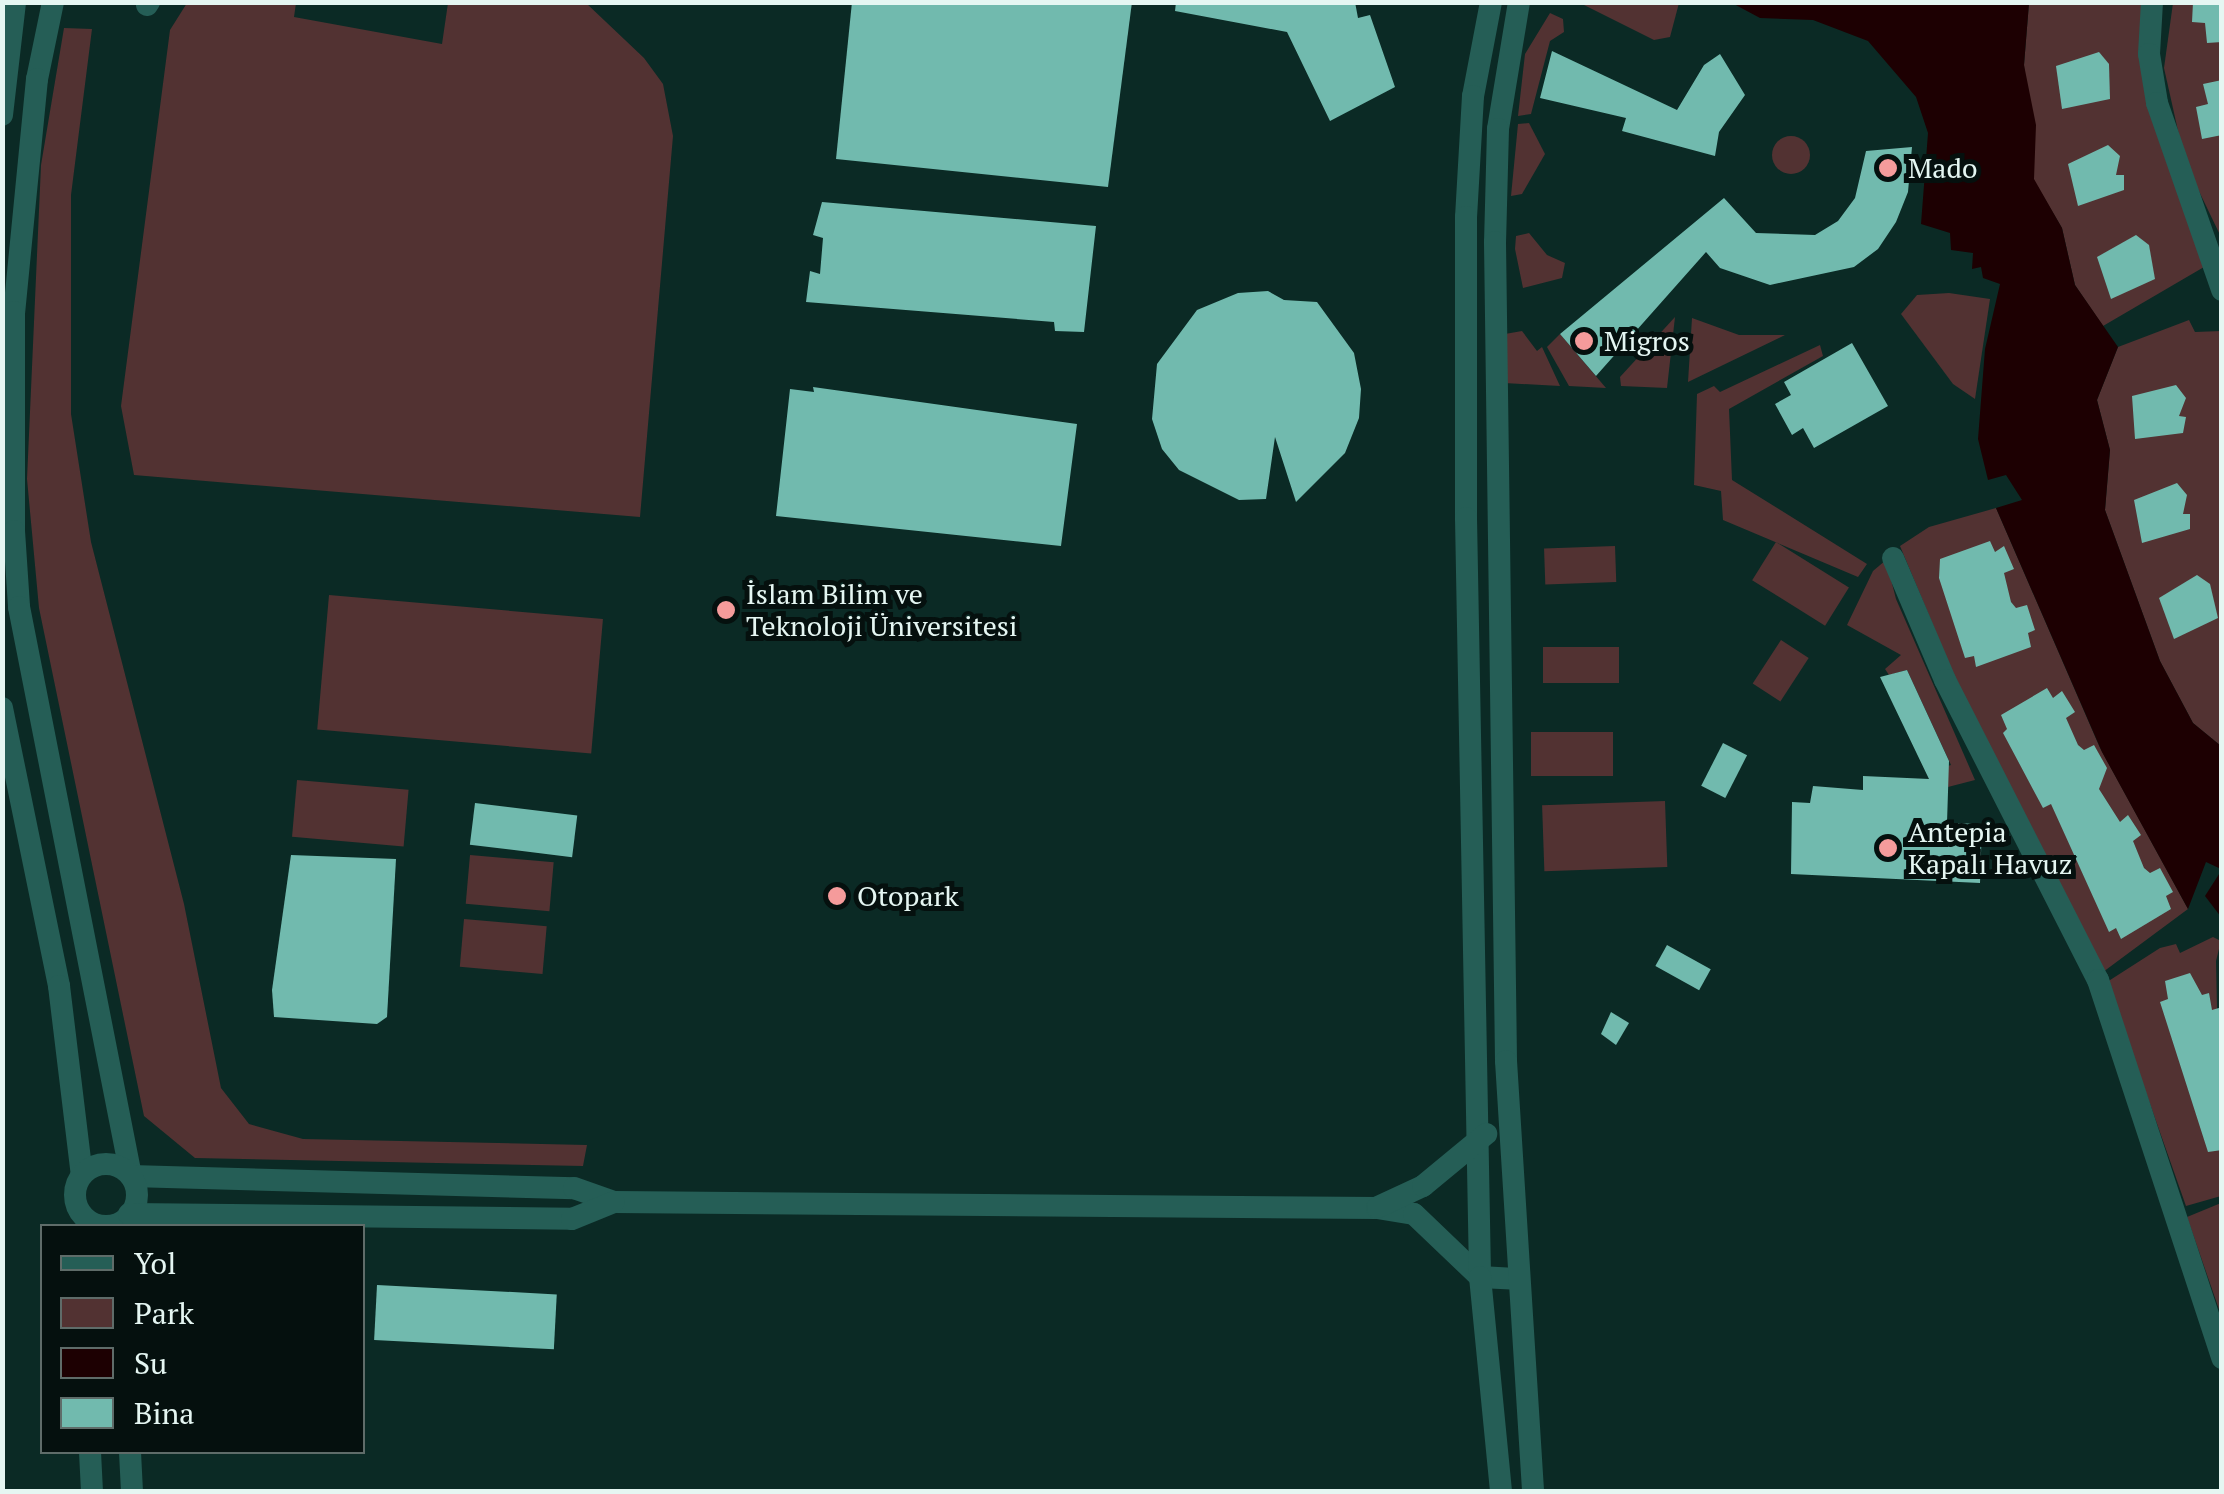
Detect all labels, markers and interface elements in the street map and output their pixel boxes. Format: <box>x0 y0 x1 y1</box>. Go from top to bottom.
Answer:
place label: Mado <box>1908 151 1977 185</box>
marker: Mado <box>1877 157 1899 179</box>
place label: Migros <box>1604 324 1690 358</box>
marker: Migros <box>1573 330 1595 352</box>
place label: İslam Bilim ve Teknoloji Üniversitesi <box>746 577 1017 643</box>
marker: İslam Bilim ve Teknoloji Üniversitesi <box>715 599 737 621</box>
place label: Antepia Kapalı Havuz <box>1908 815 2072 881</box>
marker: Antepia Kapalı Havuz <box>1877 837 1899 859</box>
place label: Otopark <box>857 879 959 913</box>
marker: Otopark <box>826 885 848 907</box>
legend <box>40 1224 365 1454</box>
text: Yol <box>134 1243 176 1283</box>
text: Park <box>134 1293 194 1333</box>
text: Su <box>134 1343 167 1383</box>
text: Bina <box>134 1393 194 1433</box>

